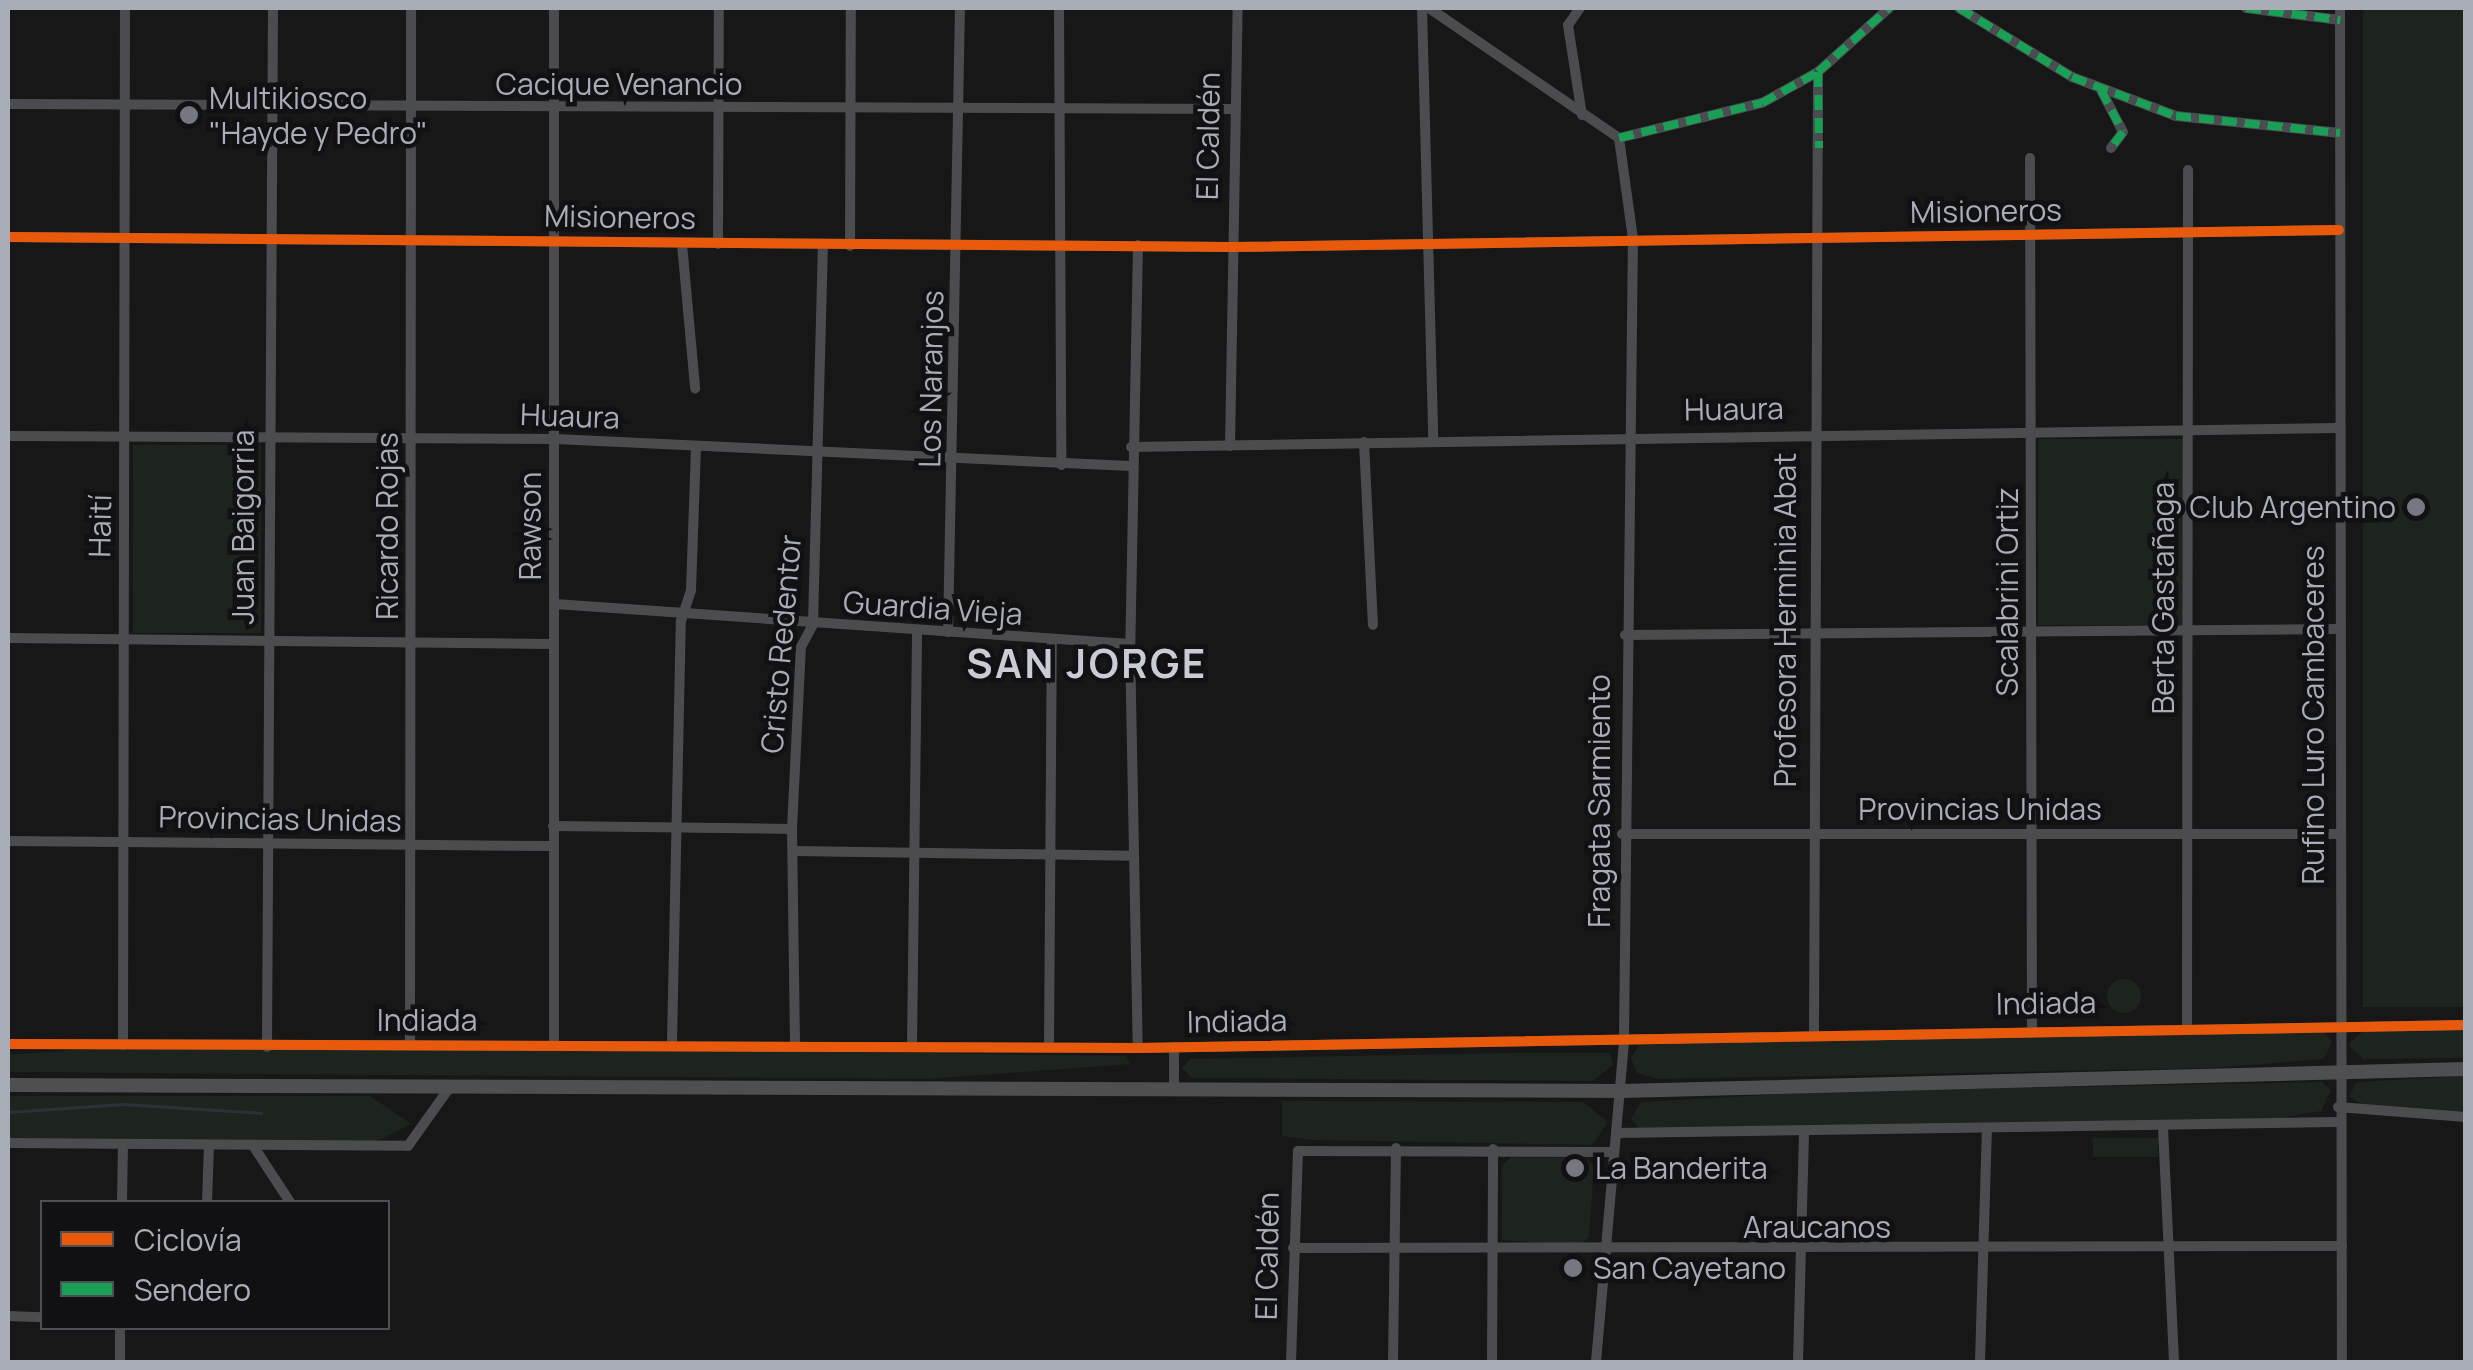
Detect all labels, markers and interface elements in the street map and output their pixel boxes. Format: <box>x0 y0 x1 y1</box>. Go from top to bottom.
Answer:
street label: Cacique Venancio <box>496 66 742 102</box>
street label: El Caldén <box>1189 72 1227 200</box>
place label: Multikiosco "Hayde y Pedro" <box>209 80 428 150</box>
marker: Multikiosco "Hayde y Pedro" <box>178 104 200 126</box>
street label: Misioneros <box>1910 192 2062 230</box>
street label: Misioneros <box>544 198 696 236</box>
street label: Los Naranjos <box>911 290 951 468</box>
street label: Huaura <box>1684 390 1784 428</box>
street label: Huaura <box>520 396 620 436</box>
street label: Juan Baigorria <box>225 429 261 625</box>
street label: Ricardo Rojas <box>369 432 405 620</box>
street label: Profesora Herminia Abat <box>1767 453 1803 787</box>
street label: Rawson <box>512 472 548 580</box>
street label: Berta Gastañaga <box>2145 482 2181 714</box>
street label: Scalabrini Ortiz <box>1989 487 2025 697</box>
place label: Club Argentino <box>2190 489 2396 525</box>
street label: Haití <box>81 494 119 558</box>
marker: Club Argentino <box>2405 496 2427 518</box>
street label: Cristo Redentor <box>754 533 808 755</box>
street label: Rufino Luro Cambaceres <box>2295 545 2331 885</box>
street label: Guardia Vieja <box>842 584 1024 632</box>
district label: SAN JORGE <box>966 639 1208 687</box>
street label: Fragata Sarmiento <box>1581 674 1617 928</box>
street label: Provincias Unidas <box>1858 791 2102 827</box>
street label: Provincias Unidas <box>158 799 402 839</box>
street label: Indiada <box>1995 984 2097 1022</box>
street label: Indiada <box>377 1002 477 1038</box>
street label: Indiada <box>1186 1002 1288 1040</box>
place label: La Banderita <box>1595 1150 1768 1186</box>
marker: La Banderita <box>1564 1157 1586 1179</box>
street label: El Caldén <box>1248 1192 1286 1320</box>
legend <box>40 1200 390 1330</box>
street label: Araucanos <box>1743 1209 1891 1245</box>
text: Ciclovía <box>134 1219 242 1260</box>
place label: San Cayetano <box>1593 1250 1786 1286</box>
marker: San Cayetano <box>1562 1257 1584 1279</box>
text: Sendero <box>134 1269 251 1310</box>

